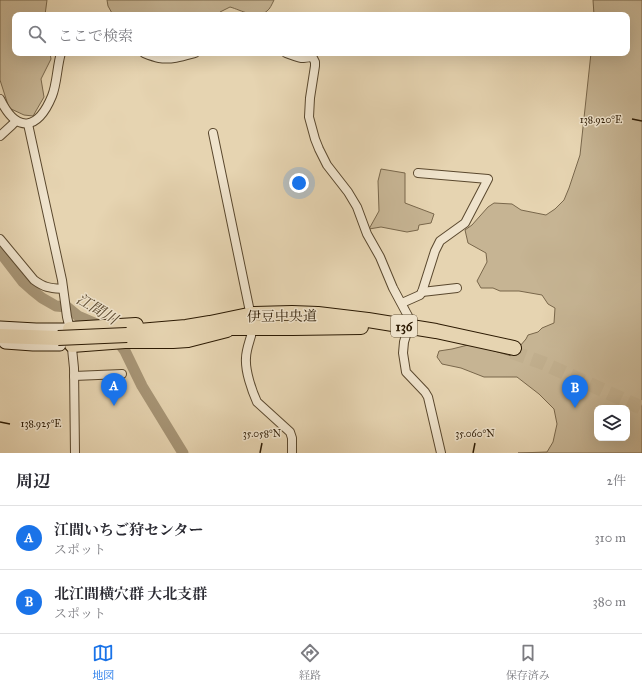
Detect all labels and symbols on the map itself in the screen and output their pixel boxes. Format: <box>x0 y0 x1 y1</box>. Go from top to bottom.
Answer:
text: 138.920°E <box>580 114 622 126</box>
your location <box>289 173 309 193</box>
water label: 江間川 <box>73 290 123 329</box>
street label: 伊豆中央道 <box>247 307 317 326</box>
road number: 136 <box>391 315 417 337</box>
pin: A <box>101 373 127 406</box>
pin: B <box>562 375 588 408</box>
text: 138.925°E <box>20 418 62 430</box>
text: 35.058°N <box>243 428 282 440</box>
text: 35.060°N <box>455 428 495 440</box>

